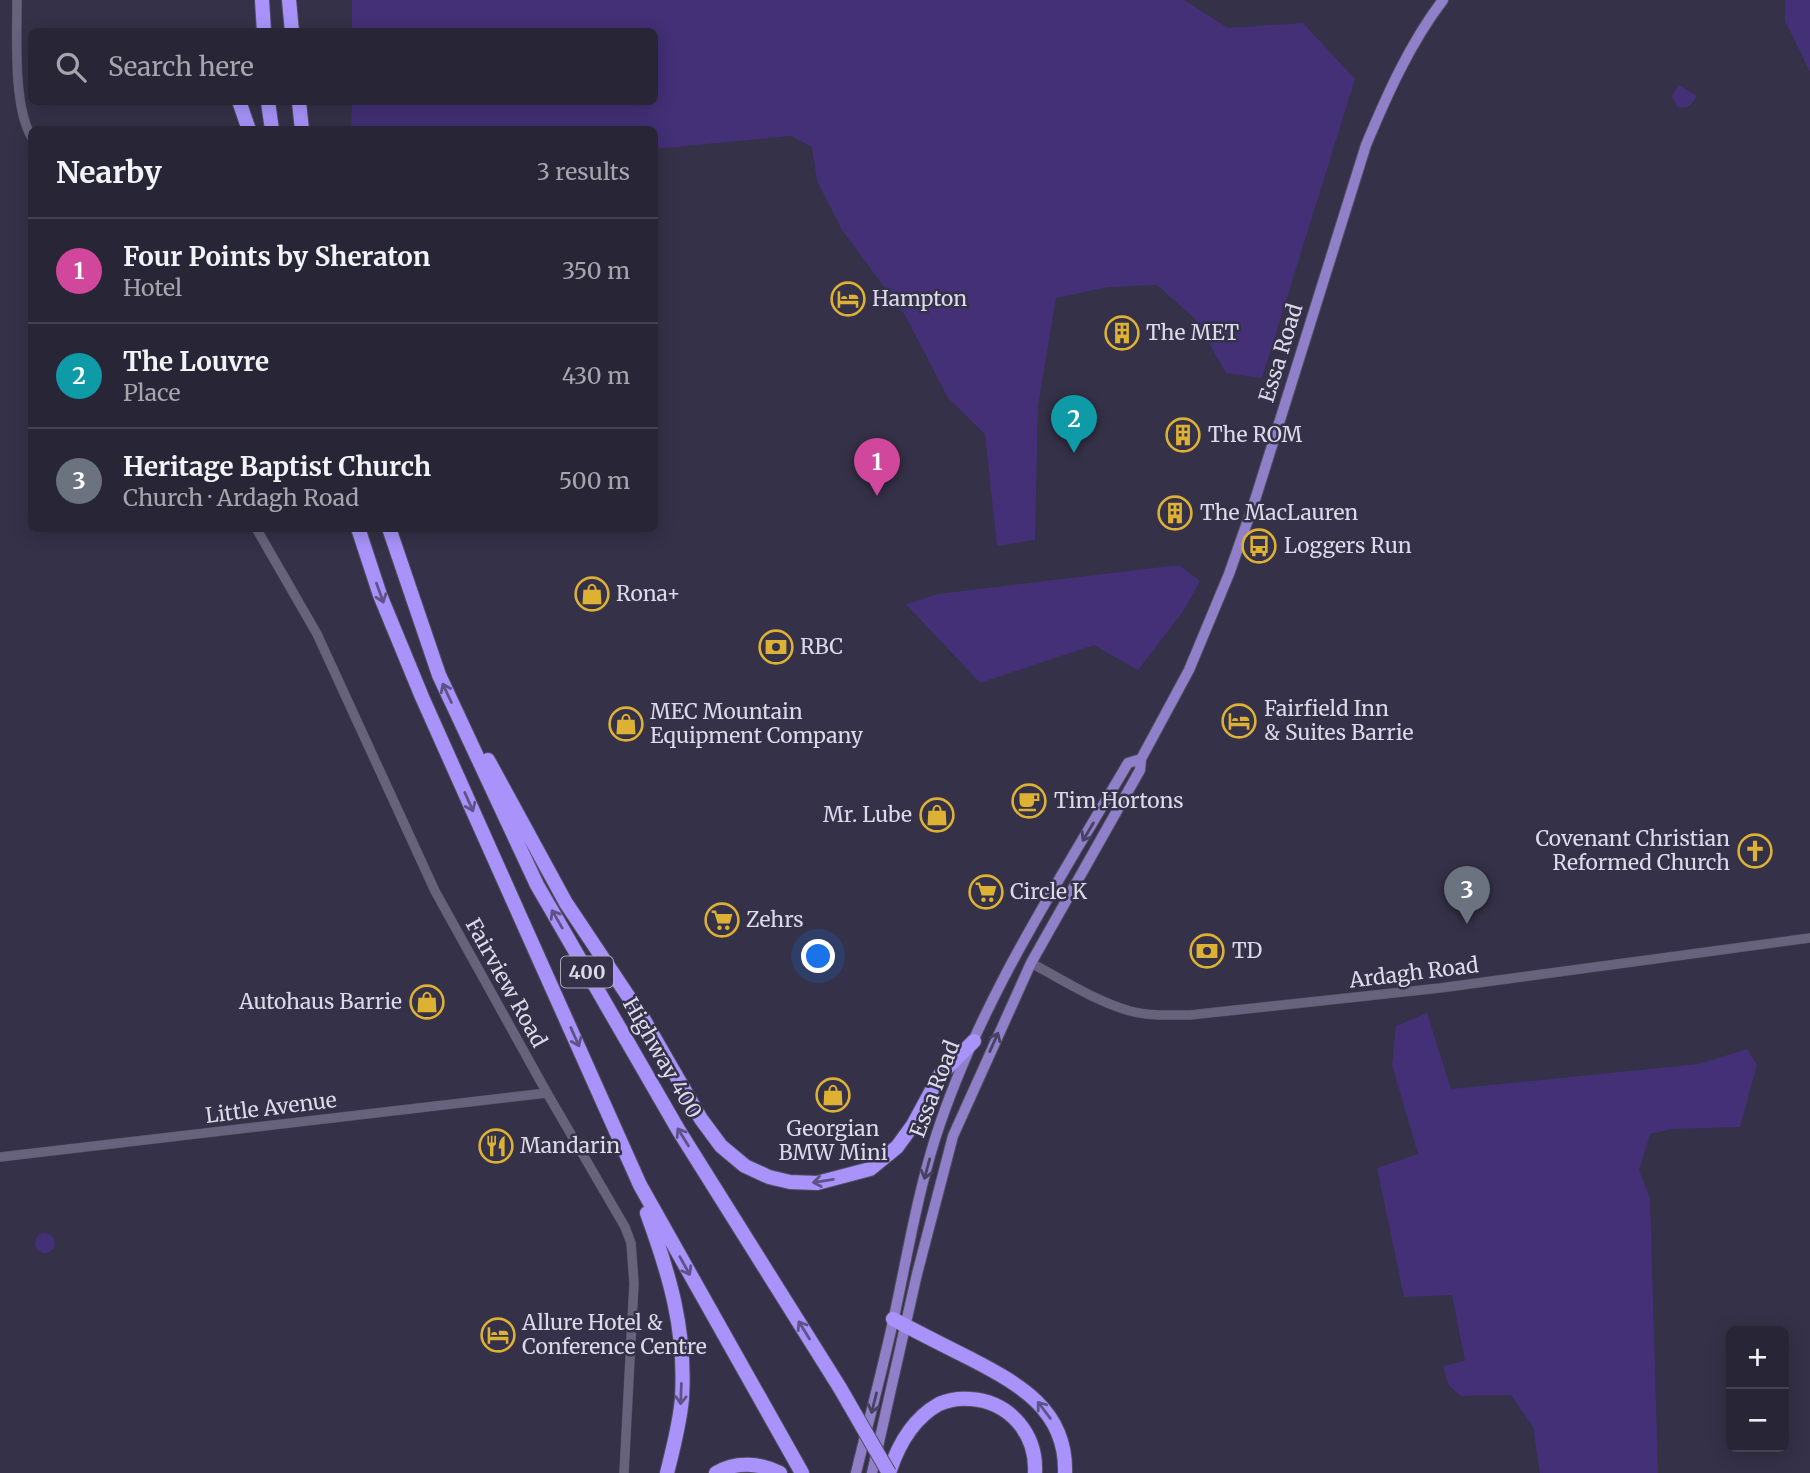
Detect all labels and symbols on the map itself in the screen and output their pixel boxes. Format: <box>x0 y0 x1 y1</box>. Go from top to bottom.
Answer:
hotel icon: Hampton <box>829 280 867 318</box>
place label: Hampton <box>872 285 967 312</box>
street label: Essa Road <box>1253 300 1308 405</box>
building icon: The MET <box>1103 314 1141 352</box>
place label: The MET <box>1146 319 1239 346</box>
pin: 2 <box>1051 395 1097 453</box>
building icon: The ROM <box>1164 416 1202 454</box>
place label: The ROM <box>1208 421 1302 448</box>
pin: 1 <box>854 438 900 496</box>
building icon: The MacLauren <box>1156 494 1194 532</box>
place label: The MacLauren <box>1200 499 1358 526</box>
bus stop icon: Loggers Run <box>1240 527 1278 565</box>
place label: Loggers Run <box>1284 532 1412 559</box>
shop icon: Rona+ <box>573 575 611 613</box>
place label: Rona+ <box>616 580 681 607</box>
one-way arrow <box>375 582 387 604</box>
bank icon: RBC <box>757 628 795 666</box>
place label: RBC <box>800 633 843 660</box>
one-way arrow <box>440 682 453 704</box>
place label: Fairfield Inn & Suites Barrie <box>1264 695 1414 746</box>
place label: MEC Mountain Equipment Company <box>650 698 864 749</box>
hotel icon: Fairfield Inn & Suites Barrie <box>1220 702 1258 740</box>
shop icon: MEC Mountain Equipment Company <box>607 705 645 743</box>
cafe icon: Tim Hortons <box>1010 782 1048 820</box>
place label: Tim Hortons <box>1054 787 1184 814</box>
one-way arrow <box>463 791 477 812</box>
shop icon: Mr. Lube <box>918 796 956 834</box>
place label: Mr. Lube <box>823 801 912 828</box>
one-way arrow <box>1081 821 1095 841</box>
place label: Covenant Christian Reformed Church <box>1535 825 1730 876</box>
church icon: Covenant Christian Reformed Church <box>1736 832 1774 870</box>
pin: 3 <box>1444 866 1490 924</box>
supermarket icon: Circle K <box>967 873 1005 911</box>
place label: Circle K <box>1010 878 1088 905</box>
supermarket icon: Zehrs <box>703 901 741 939</box>
place label: Zehrs <box>746 906 804 933</box>
one-way arrow <box>550 910 564 930</box>
street label: Fairview Road <box>460 913 553 1052</box>
bank icon: TD <box>1188 932 1226 970</box>
place label: TD <box>1232 937 1263 964</box>
your location <box>801 939 835 973</box>
street label: Ardagh Road <box>1347 951 1480 994</box>
road number: 400 <box>561 956 613 988</box>
shop icon: Autohaus Barrie <box>408 983 446 1021</box>
place label: Autohaus Barrie <box>238 988 402 1015</box>
street label: Highway 400 <box>617 993 708 1123</box>
one-way arrow <box>569 1026 582 1047</box>
one-way arrow <box>988 1032 1001 1054</box>
street label: Essa Road <box>904 1036 966 1141</box>
shop icon: Georgian BMW Mini <box>814 1076 852 1114</box>
street label: Little Avenue <box>204 1086 338 1129</box>
place label: Georgian BMW Mini <box>779 1115 888 1166</box>
restaurant icon: Mandarin <box>477 1127 515 1165</box>
one-way arrow <box>676 1128 690 1148</box>
place label: Mandarin <box>520 1132 620 1159</box>
one-way arrow <box>920 1157 933 1179</box>
one-way arrow <box>812 1175 835 1188</box>
one-way arrow <box>678 1255 692 1275</box>
place label: Allure Hotel & Conference Centre <box>521 1309 707 1360</box>
hotel icon: Allure Hotel & Conference Centre <box>479 1316 517 1354</box>
one-way arrow <box>797 1320 811 1340</box>
one-way arrow <box>674 1382 687 1405</box>
one-way arrow <box>866 1391 880 1414</box>
one-way arrow <box>1037 1400 1052 1419</box>

